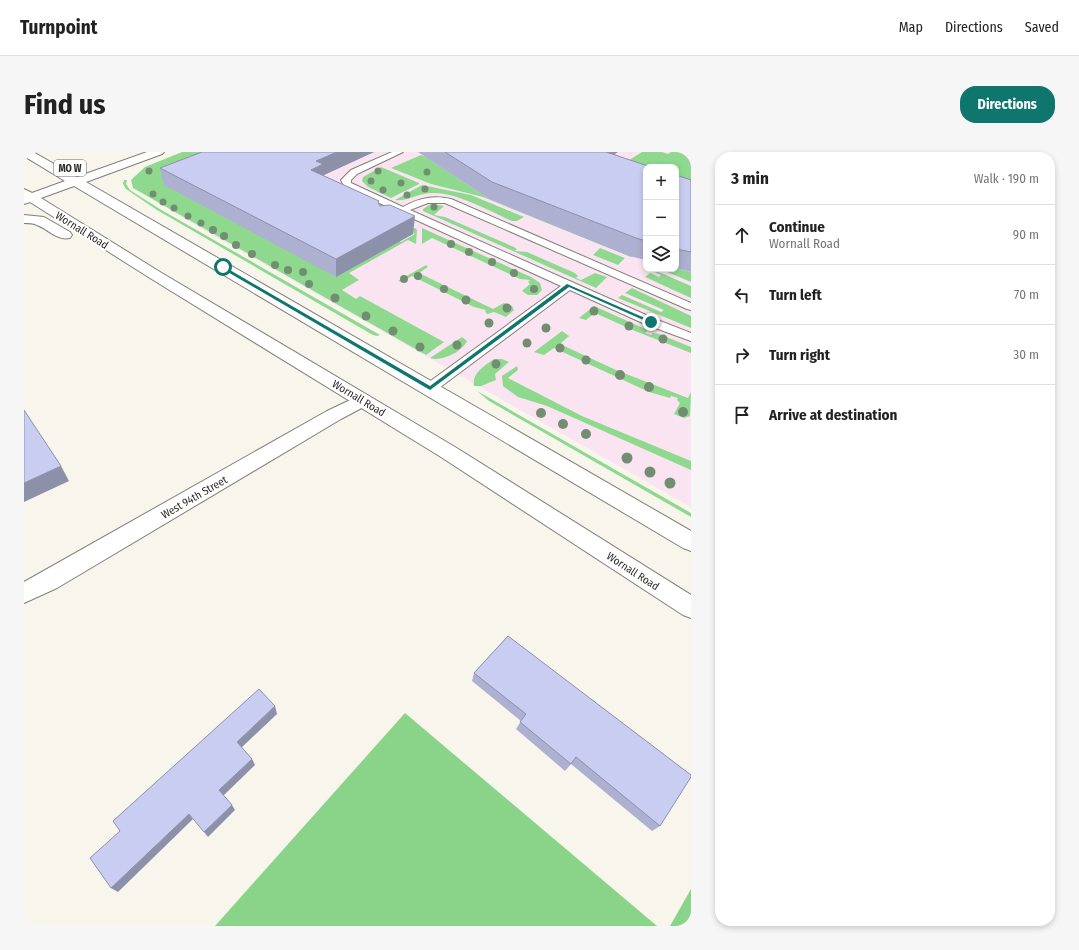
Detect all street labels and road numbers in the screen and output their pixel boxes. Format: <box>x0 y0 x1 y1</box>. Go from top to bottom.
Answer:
road number: MO W <box>54 160 86 176</box>
street label: Wornall Road <box>53 209 111 252</box>
street label: Wornall Road <box>330 377 388 419</box>
street label: West 94th Street <box>159 473 230 522</box>
street label: Wornall Road <box>604 550 661 593</box>

